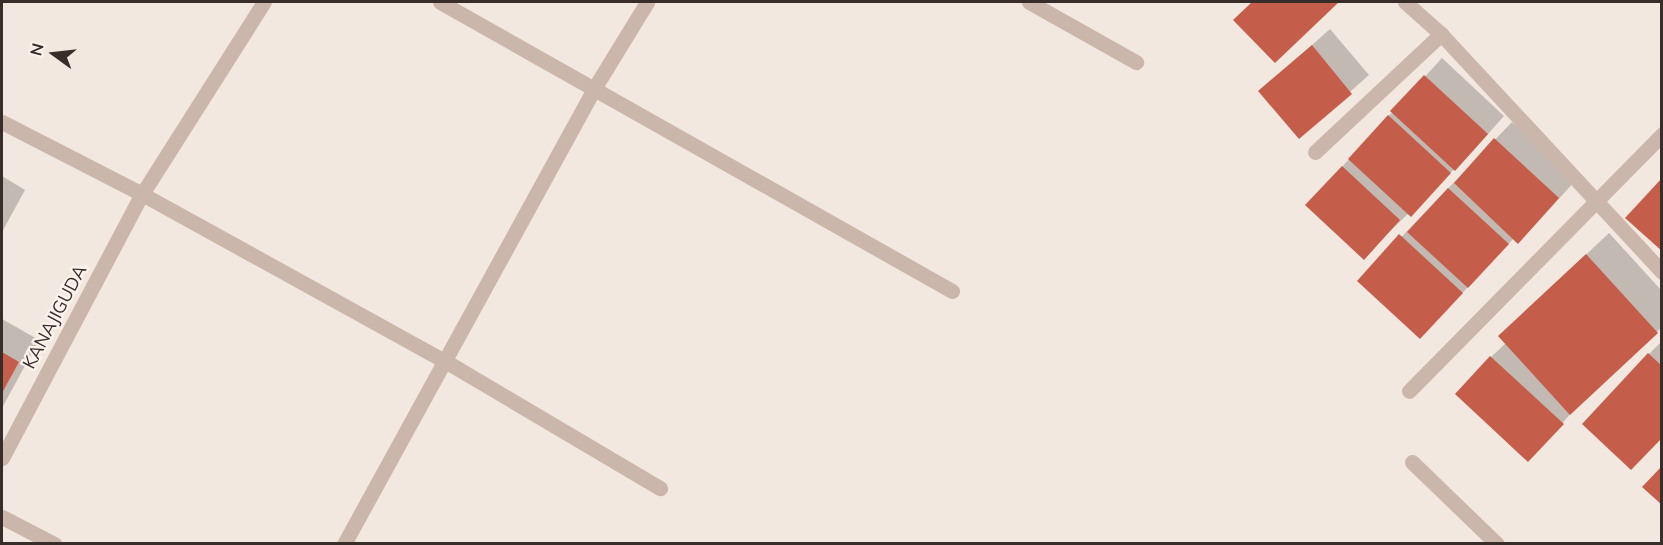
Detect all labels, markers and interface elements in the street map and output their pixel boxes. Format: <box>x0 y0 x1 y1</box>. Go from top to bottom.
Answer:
north arrow <box>24 24 84 84</box>
text: N <box>25 41 48 58</box>
street label: KANAJIGUDA <box>19 261 91 373</box>

